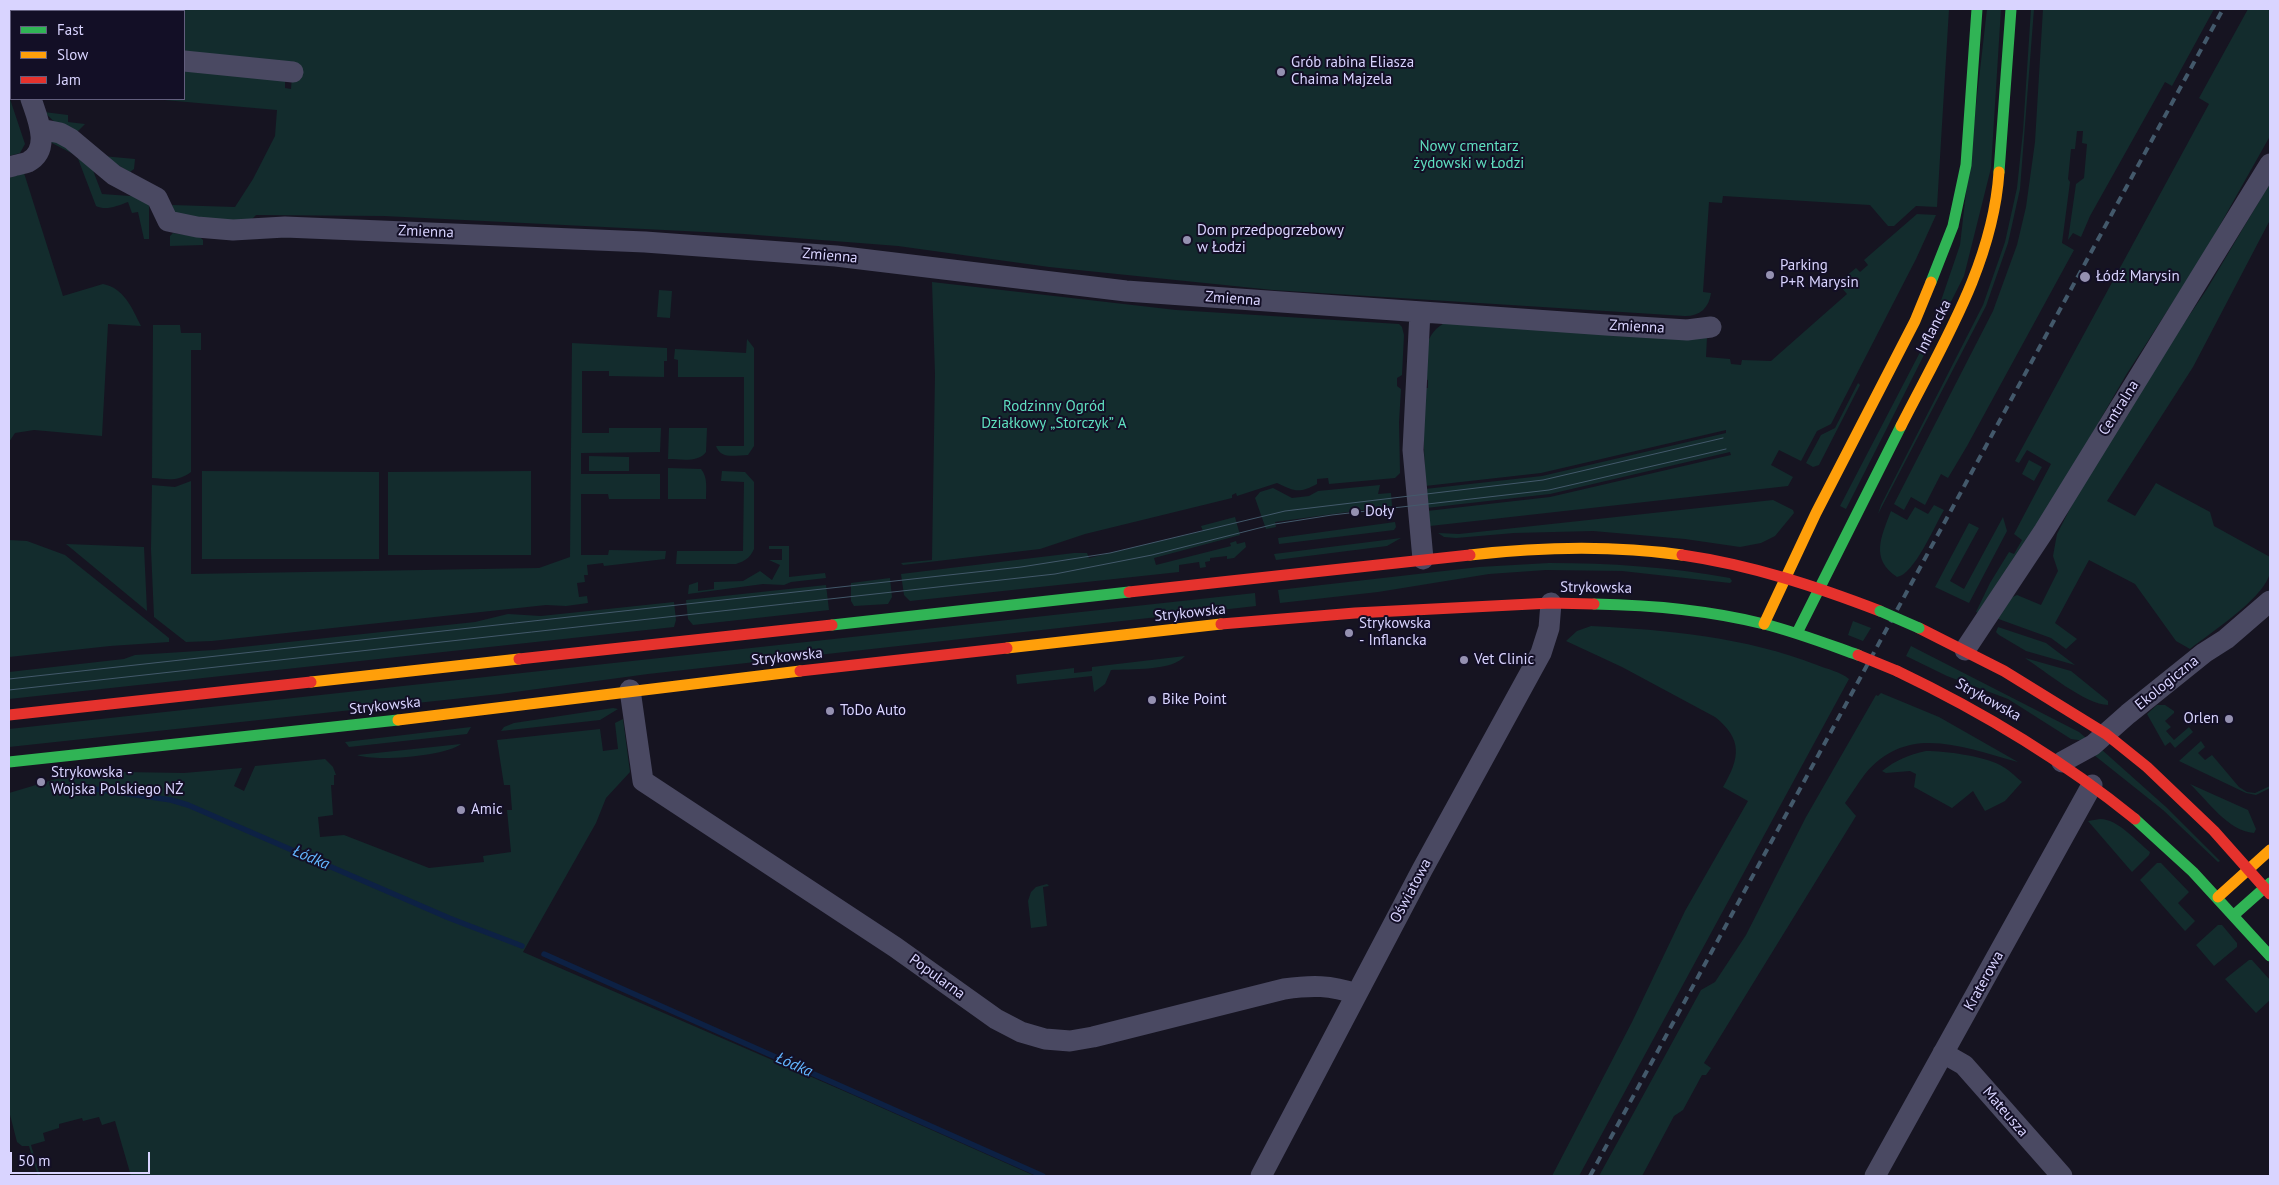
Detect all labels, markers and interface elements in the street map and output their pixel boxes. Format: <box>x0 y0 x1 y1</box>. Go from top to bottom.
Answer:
legend <box>10 10 185 100</box>
text: Fast <box>57 20 84 39</box>
text: Slow <box>57 45 88 64</box>
place label: Grób rabina Eliasza Chaima Majzela <box>1291 54 1414 89</box>
marker: Grób rabina Eliasza Chaima Majzela <box>1275 66 1287 78</box>
text: Jam <box>57 70 81 89</box>
park label: Nowy cmentarz żydowski w Łodzi <box>1414 138 1524 173</box>
street label: Zmienna <box>398 222 454 242</box>
place label: Dom przedpogrzebowy w Łodzi <box>1197 222 1344 257</box>
marker: Dom przedpogrzebowy w Łodzi <box>1181 234 1193 246</box>
street label: Zmienna <box>802 245 858 267</box>
place label: Parking P+R Marysin <box>1780 257 1859 292</box>
place label: Łódź Marysin <box>2096 268 2180 286</box>
marker: Parking P+R Marysin <box>1764 269 1776 281</box>
marker: Łódź Marysin <box>2078 270 2092 284</box>
street label: Zmienna <box>1205 288 1261 310</box>
street label: Inflancka <box>1913 297 1955 357</box>
street label: Zmienna <box>1609 317 1665 337</box>
street label: Centralna <box>2095 377 2143 439</box>
park label: Rodzinny Ogród Działkowy „Storczyk” A <box>981 398 1127 433</box>
place label: Doły <box>1365 503 1394 521</box>
marker: Doły <box>1349 506 1361 518</box>
street label: Strykowska <box>1560 578 1632 598</box>
street label: Strykowska <box>1153 600 1227 626</box>
place label: Strykowska - Inflancka <box>1359 615 1431 650</box>
marker: Strykowska - Inflancka <box>1343 627 1355 639</box>
street label: Strykowska <box>750 644 824 670</box>
place label: Vet Clinic <box>1474 651 1534 669</box>
street label: Ekologiczna <box>2132 652 2202 714</box>
marker: Vet Clinic <box>1458 654 1470 666</box>
street label: Strykowska <box>1952 675 2024 725</box>
place label: Bike Point <box>1162 691 1227 709</box>
street label: Strykowska <box>348 693 422 719</box>
marker: Bike Point <box>1146 694 1158 706</box>
place label: ToDo Auto <box>840 702 906 720</box>
marker: ToDo Auto <box>824 705 836 717</box>
place label: Orlen <box>2183 710 2219 728</box>
marker: Orlen <box>2223 713 2235 725</box>
place label: Strykowska - Wojska Polskiego NŻ <box>51 764 183 799</box>
marker: Strykowska - Wojska Polskiego NŻ <box>35 776 47 788</box>
place label: Amic <box>471 801 503 819</box>
marker: Amic <box>455 804 467 816</box>
water label: Łódka <box>290 842 332 874</box>
street label: Oświatowa <box>1387 856 1435 926</box>
street label: Kraterowa <box>1960 948 2008 1014</box>
street label: Popularna <box>906 951 968 1003</box>
water label: Łódka <box>773 1048 815 1082</box>
street label: Mateusza <box>1978 1083 2032 1141</box>
scale bar <box>12 1142 152 1174</box>
text: 50 m <box>18 1151 51 1170</box>

